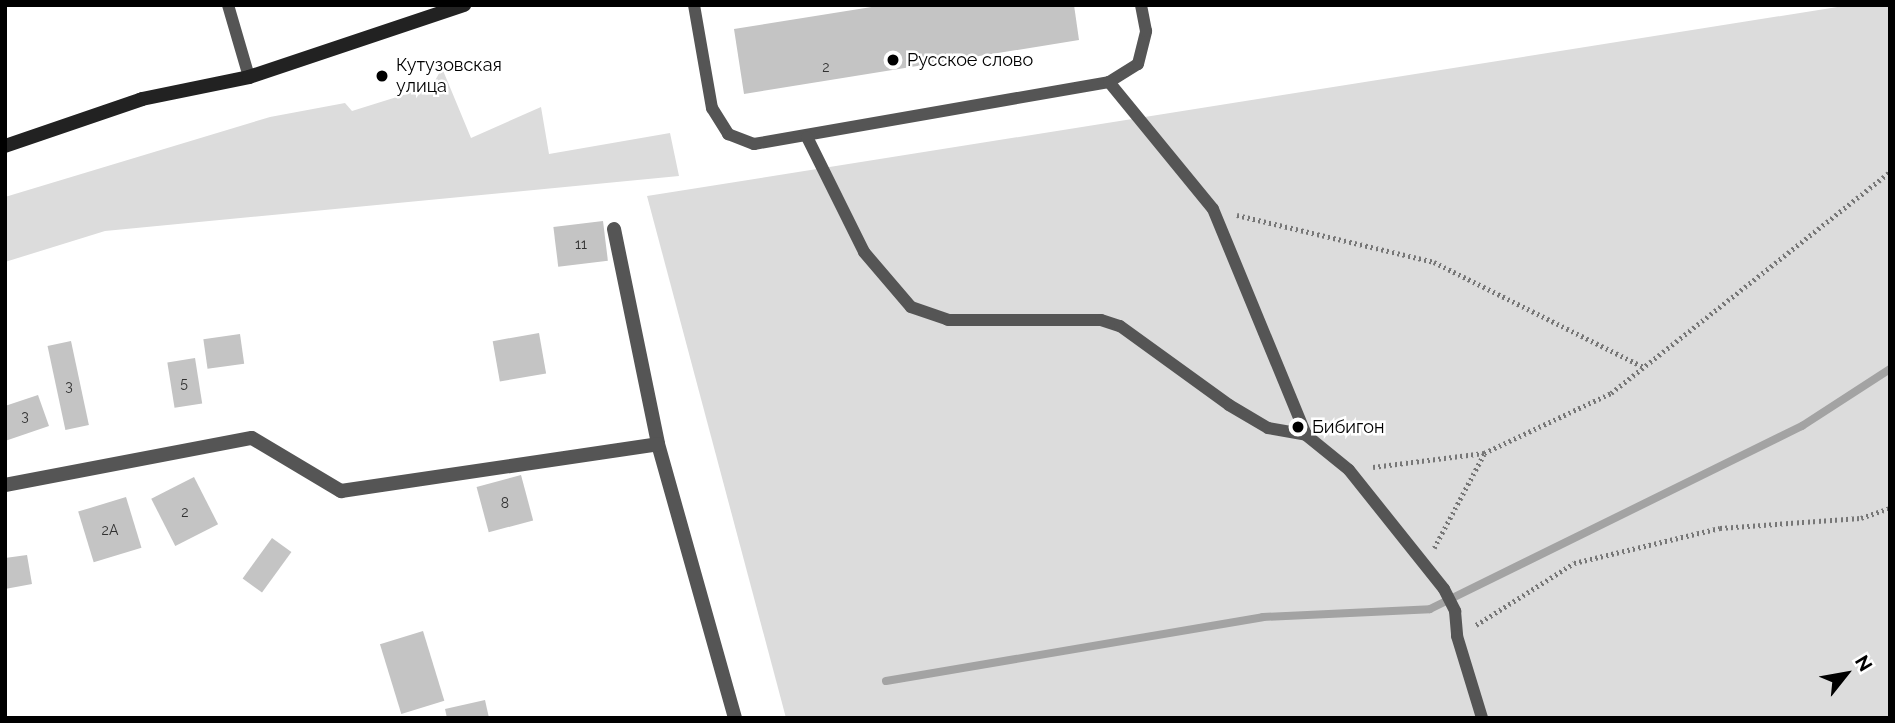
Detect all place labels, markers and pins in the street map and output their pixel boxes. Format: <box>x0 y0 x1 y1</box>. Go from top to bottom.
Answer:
place label: Русское слово <box>907 49 1033 71</box>
marker: Русское слово <box>885 52 901 68</box>
place label: Кутузовская улица <box>396 55 502 98</box>
marker: Кутузовская улица <box>374 68 390 84</box>
place label: Бибигон <box>1312 416 1385 438</box>
marker: Бибигон <box>1290 419 1306 435</box>

